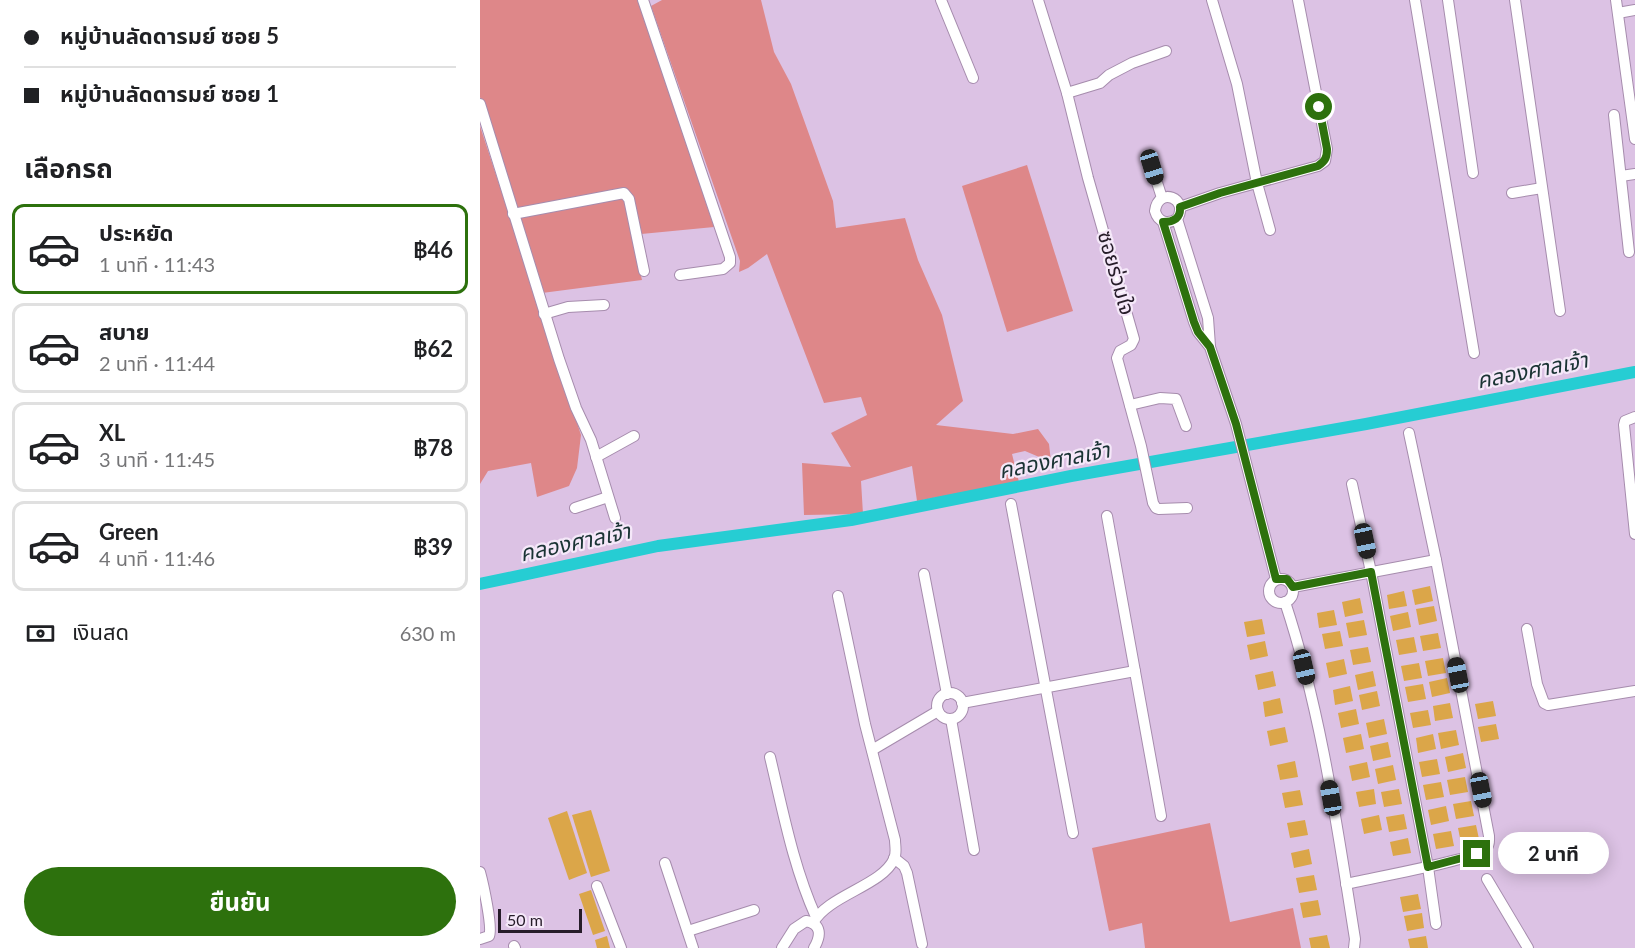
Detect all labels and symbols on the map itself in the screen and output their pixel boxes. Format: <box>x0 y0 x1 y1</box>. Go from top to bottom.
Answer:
route start <box>1305 93 1332 120</box>
car <box>1138 147 1166 187</box>
street label: ซอยร่วมใจ <box>1094 228 1141 318</box>
water label: คลองศาลเจ้า <box>1474 345 1591 393</box>
water label: คลองศาลเจ้า <box>996 435 1113 483</box>
water label: คลองศาลเจ้า <box>517 516 634 566</box>
car <box>1352 522 1378 560</box>
car <box>1291 647 1317 687</box>
car <box>1446 656 1470 694</box>
car <box>1469 771 1493 809</box>
car <box>1319 779 1343 817</box>
callout: 2 นาที <box>1498 833 1609 875</box>
route end <box>1463 840 1490 867</box>
scale bar <box>498 906 582 934</box>

